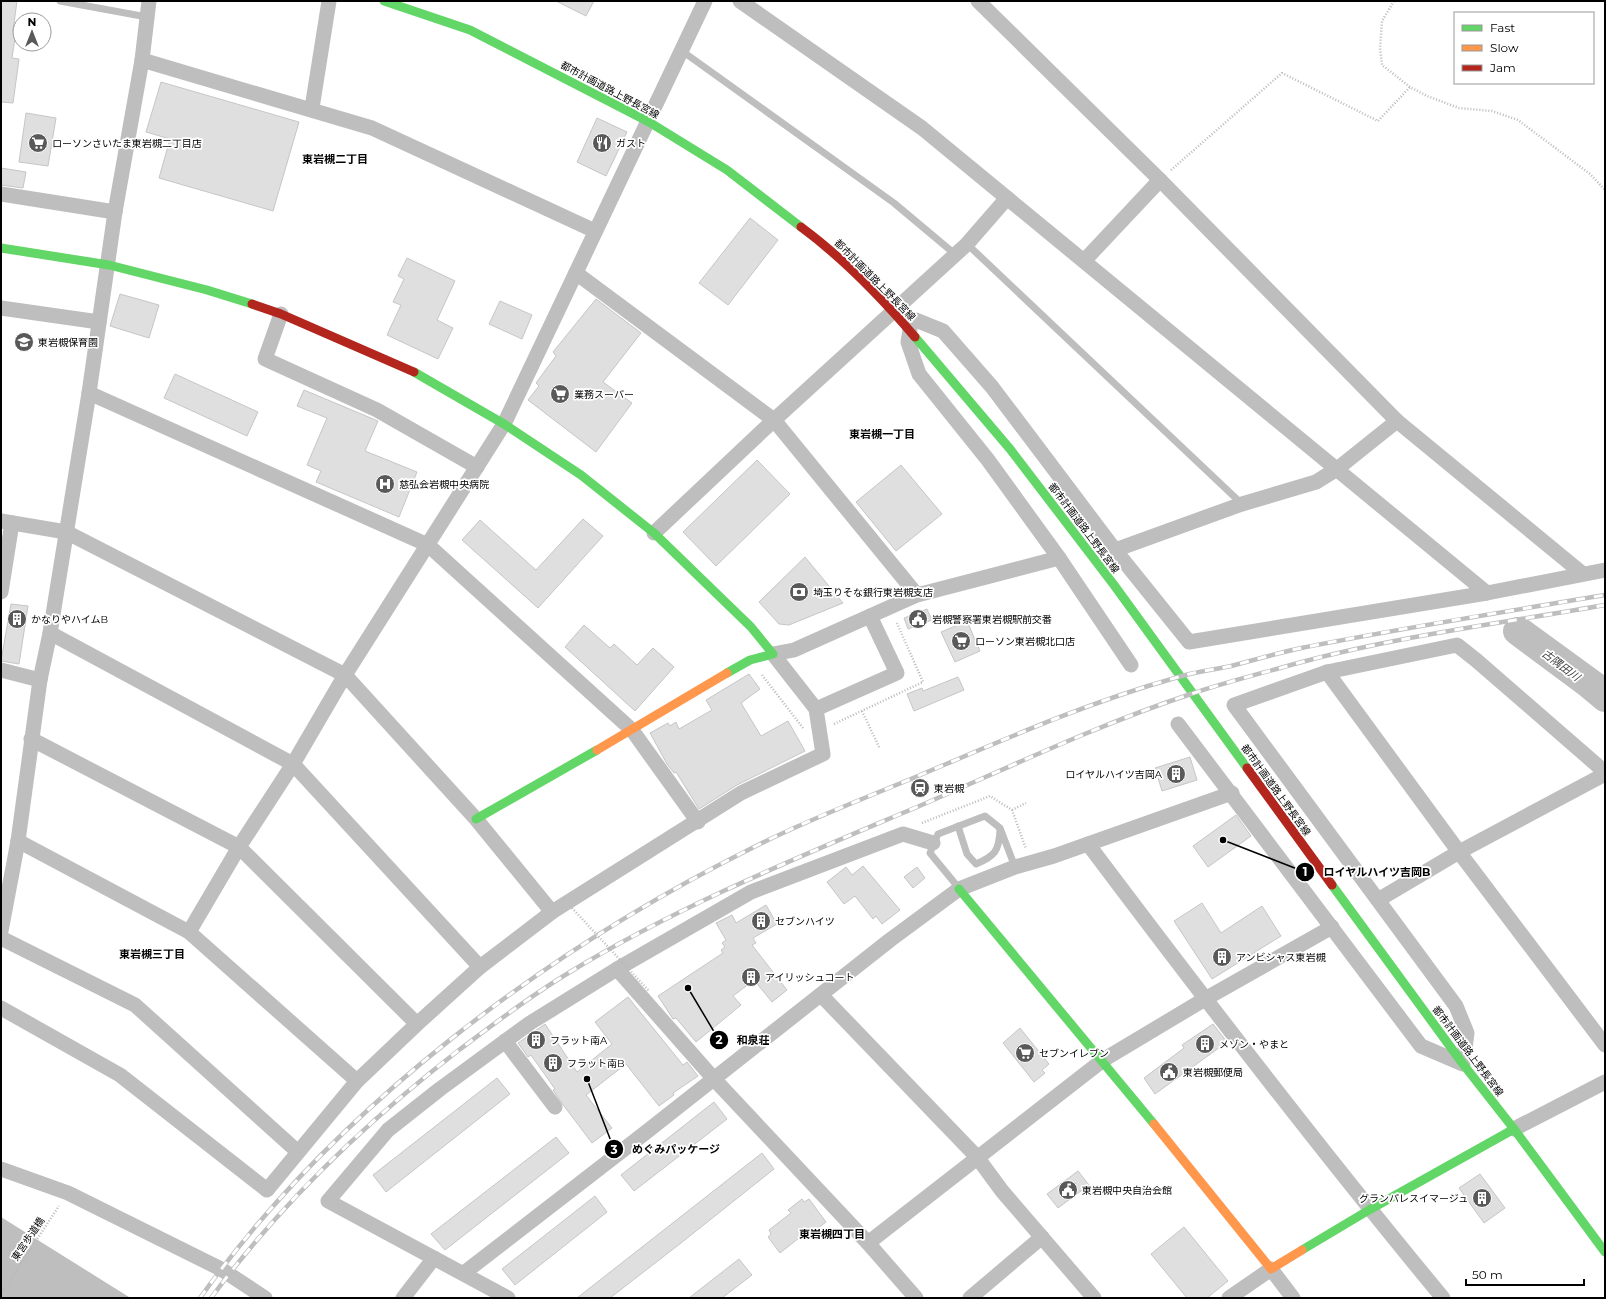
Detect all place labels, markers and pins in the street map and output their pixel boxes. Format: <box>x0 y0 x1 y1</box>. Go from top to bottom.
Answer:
supermarket icon: ローソンさいたま東岩槻二丁目店 <box>27 132 49 154</box>
restaurant icon: ガスト <box>591 132 613 154</box>
place label: ローソンさいたま東岩槻二丁目店 <box>52 137 202 150</box>
place label: ガスト <box>616 137 646 150</box>
school or university icon: 東岩槻保育園 <box>13 331 35 353</box>
place label: 東岩槻保育園 <box>38 336 98 349</box>
supermarket icon: 業務スーパー <box>549 383 571 405</box>
place label: 業務スーパー <box>574 388 634 401</box>
hospital icon: 慈弘会岩槻中央病院 <box>374 473 396 495</box>
place label: 慈弘会岩槻中央病院 <box>399 478 489 491</box>
bank icon: 埼玉りそな銀行東岩槻支店 <box>788 581 810 603</box>
place label: 埼玉りそな銀行東岩槻支店 <box>813 586 933 599</box>
building icon: かなりやハイムB <box>6 608 28 630</box>
public building icon: 岩槻警察署東岩槻駅前交番 <box>907 608 929 630</box>
place label: かなりやハイムB <box>31 613 108 626</box>
place label: 岩槻警察署東岩槻駅前交番 <box>932 613 1052 626</box>
supermarket icon: ローソン東岩槻北口店 <box>950 630 972 652</box>
place label: ローソン東岩槻北口店 <box>975 635 1075 648</box>
building icon: ロイヤルハイツ吉岡A <box>1165 763 1187 785</box>
place label: ロイヤルハイツ吉岡A <box>1065 768 1163 781</box>
station icon: 東岩槻 <box>909 777 931 799</box>
place label: 東岩槻 <box>934 782 965 795</box>
callout: ロイヤルハイツ吉岡B <box>1295 860 1438 883</box>
building icon: セブンハイツ <box>750 910 772 932</box>
place label: セブンハイツ <box>775 915 835 928</box>
building icon: アンビシャス東岩槻 <box>1211 946 1233 968</box>
place label: アンビシャス東岩槻 <box>1236 951 1327 964</box>
building icon: アイリッシュコート <box>740 966 762 988</box>
place label: アイリッシュコート <box>765 971 855 984</box>
callout: 和泉荘 <box>709 1028 778 1051</box>
building icon: フラット南A <box>525 1029 547 1051</box>
building icon: メゾン・やまと <box>1194 1033 1216 1055</box>
place label: フラット南A <box>550 1034 608 1047</box>
place label: メゾン・やまと <box>1219 1038 1289 1051</box>
supermarket icon: セブンイレブン <box>1014 1042 1036 1064</box>
place label: セブンイレブン <box>1039 1047 1109 1060</box>
building icon: フラット南B <box>542 1052 564 1074</box>
place label: フラット南B <box>567 1057 625 1070</box>
public building icon: 東岩槻郵便局 <box>1158 1061 1180 1083</box>
place label: 東岩槻郵便局 <box>1183 1066 1243 1079</box>
callout: めぐみパッケージ <box>604 1138 728 1161</box>
public building icon: 東岩槻中央自治会館 <box>1057 1179 1079 1201</box>
place label: 東岩槻中央自治会館 <box>1082 1184 1172 1197</box>
building icon: グランパレスイマージュ <box>1471 1187 1493 1209</box>
place label: グランパレスイマージュ <box>1359 1192 1468 1205</box>

